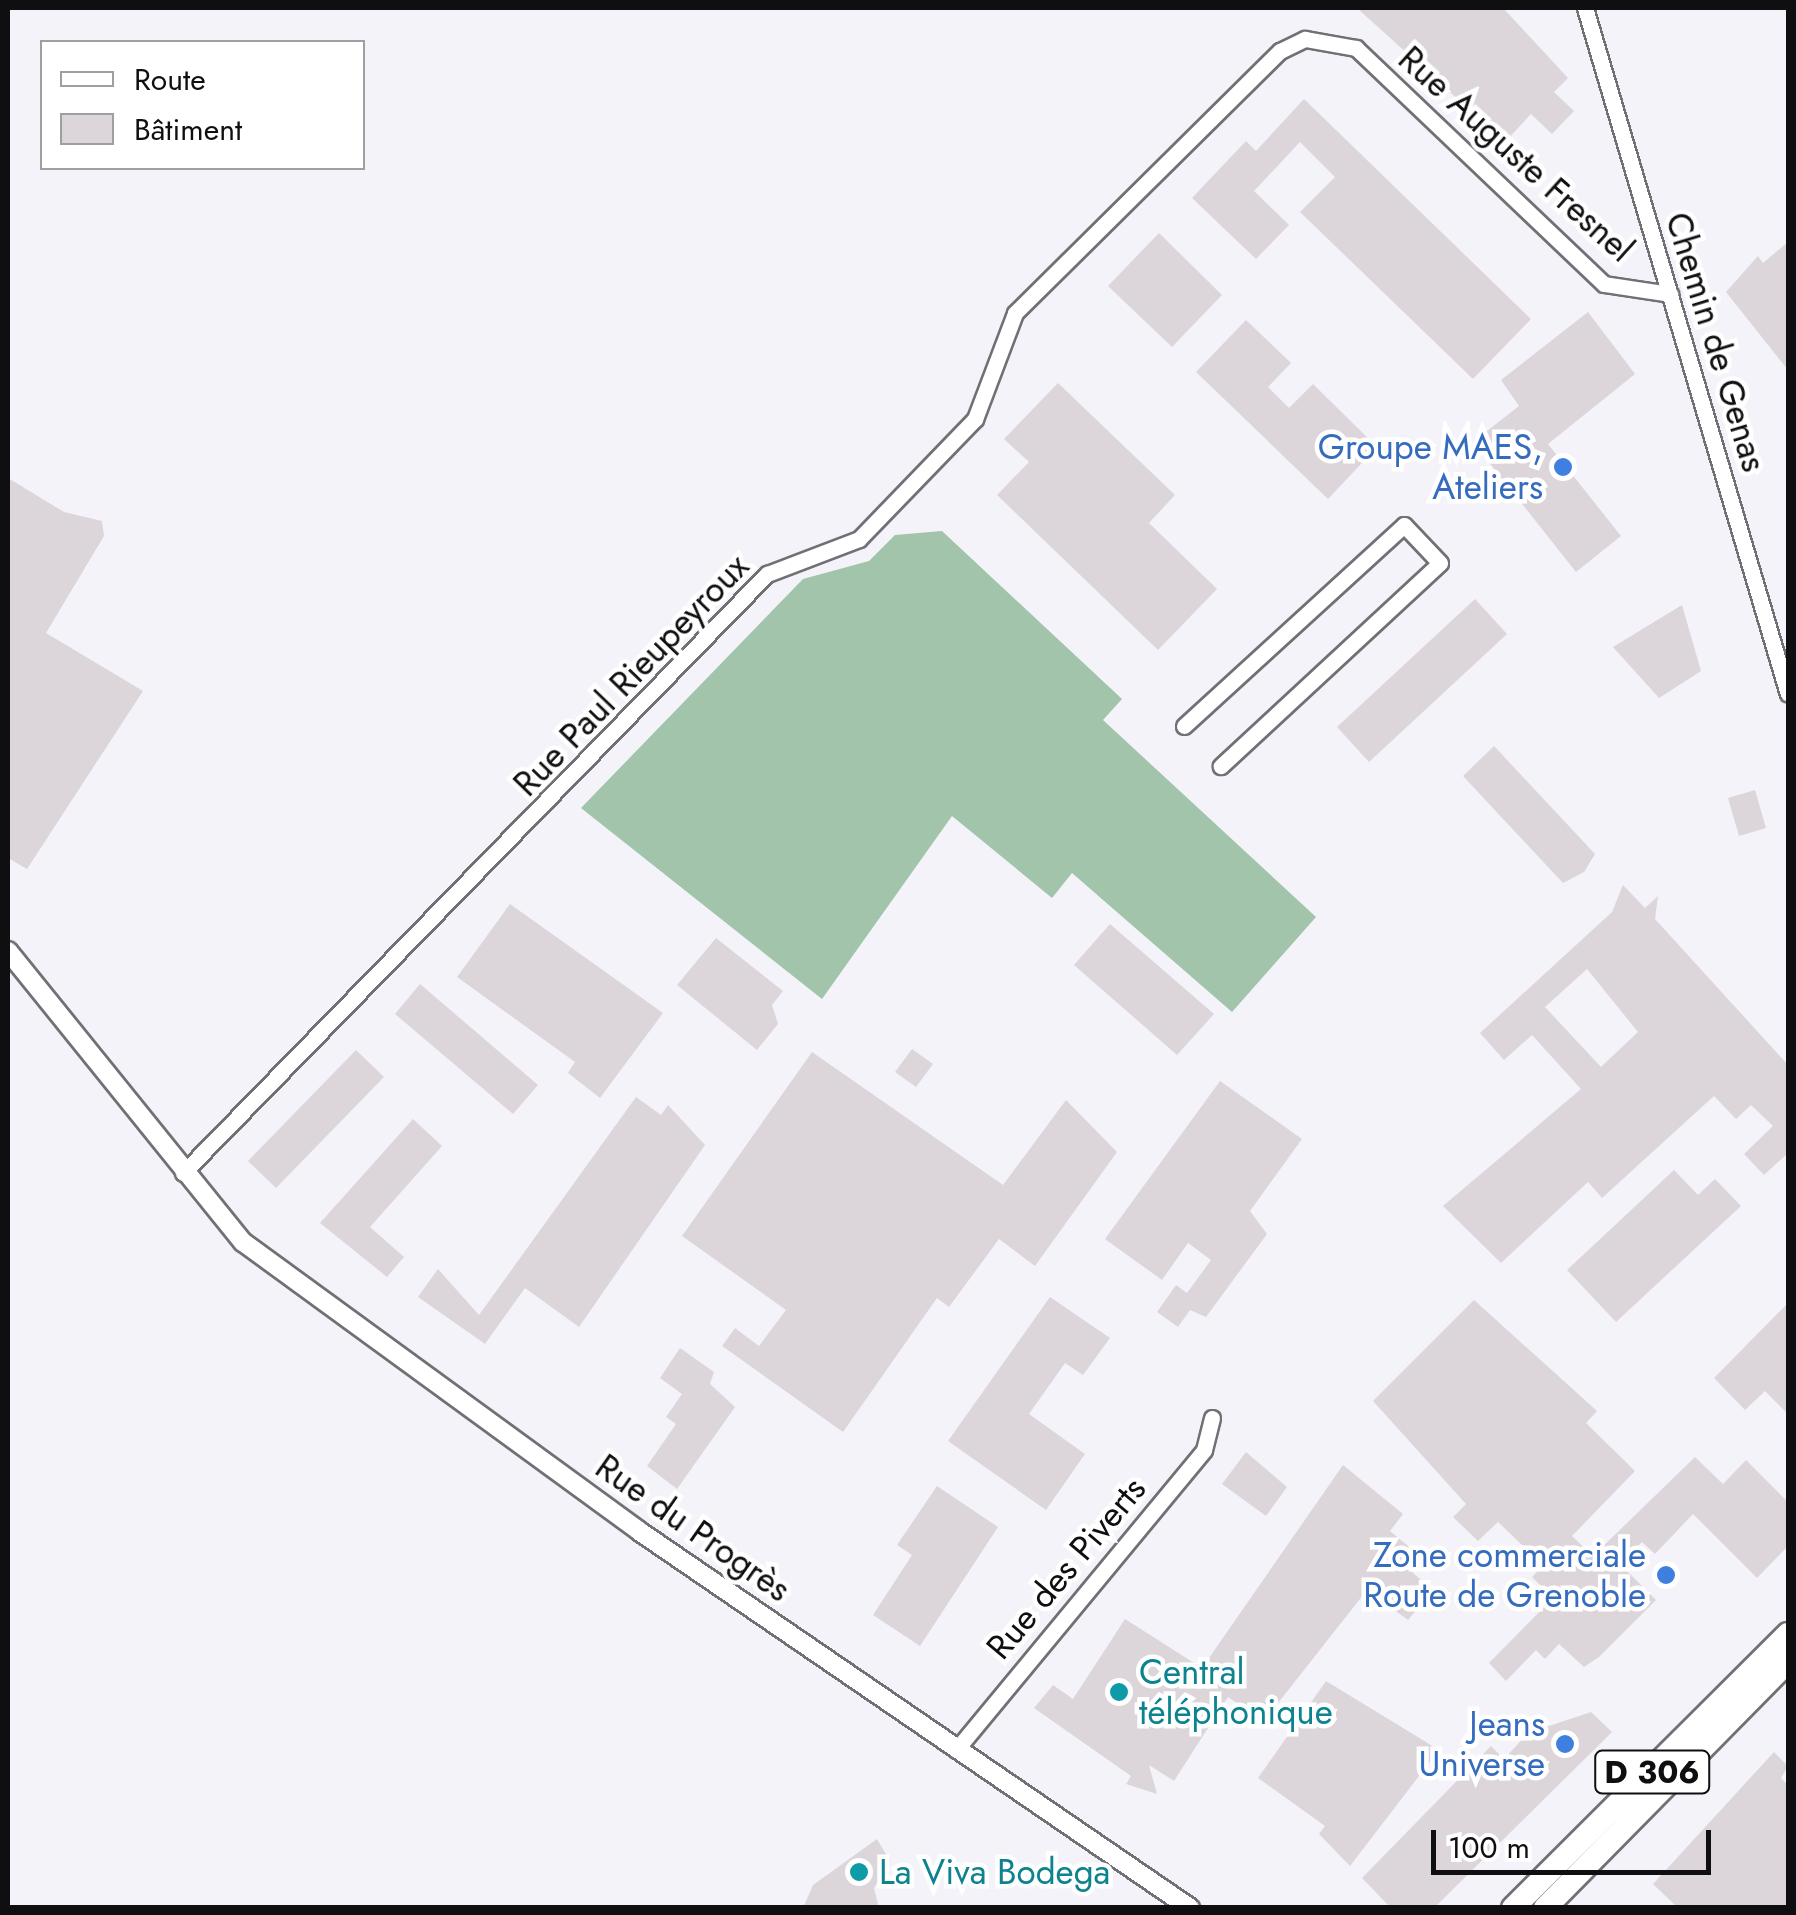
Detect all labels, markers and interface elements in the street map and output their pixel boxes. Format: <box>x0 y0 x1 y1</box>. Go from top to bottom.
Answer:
street label: Rue Auguste Fresnel <box>1390 38 1642 270</box>
legend <box>40 40 365 170</box>
text: Route <box>134 58 206 101</box>
text: Bâtiment <box>134 108 242 151</box>
street label: Chemin de Genas <box>1657 207 1775 477</box>
place label: Groupe MAES, Ateliers <box>1318 426 1543 508</box>
marker: Groupe MAES, Ateliers <box>1552 456 1574 478</box>
street label: Rue Paul Rieupeyroux <box>505 545 757 805</box>
street label: Rue du Progrès <box>588 1445 798 1611</box>
street label: Rue des Piverts <box>978 1468 1154 1668</box>
place label: Zone commerciale Route de Grenoble <box>1363 1534 1646 1616</box>
marker: Zone commerciale Route de Grenoble <box>1655 1564 1677 1586</box>
place label: Central téléphonique <box>1139 1651 1333 1733</box>
marker: Central téléphonique <box>1108 1681 1130 1703</box>
place label: Jeans Universe <box>1419 1703 1545 1785</box>
marker: Jeans Universe <box>1554 1733 1576 1755</box>
road number: D 306 <box>1592 1745 1712 1799</box>
scale bar <box>1436 1810 1716 1872</box>
text: 100 m <box>1448 1826 1530 1869</box>
place label: La Viva Bodega <box>879 1851 1110 1893</box>
marker: La Viva Bodega <box>848 1861 870 1883</box>

